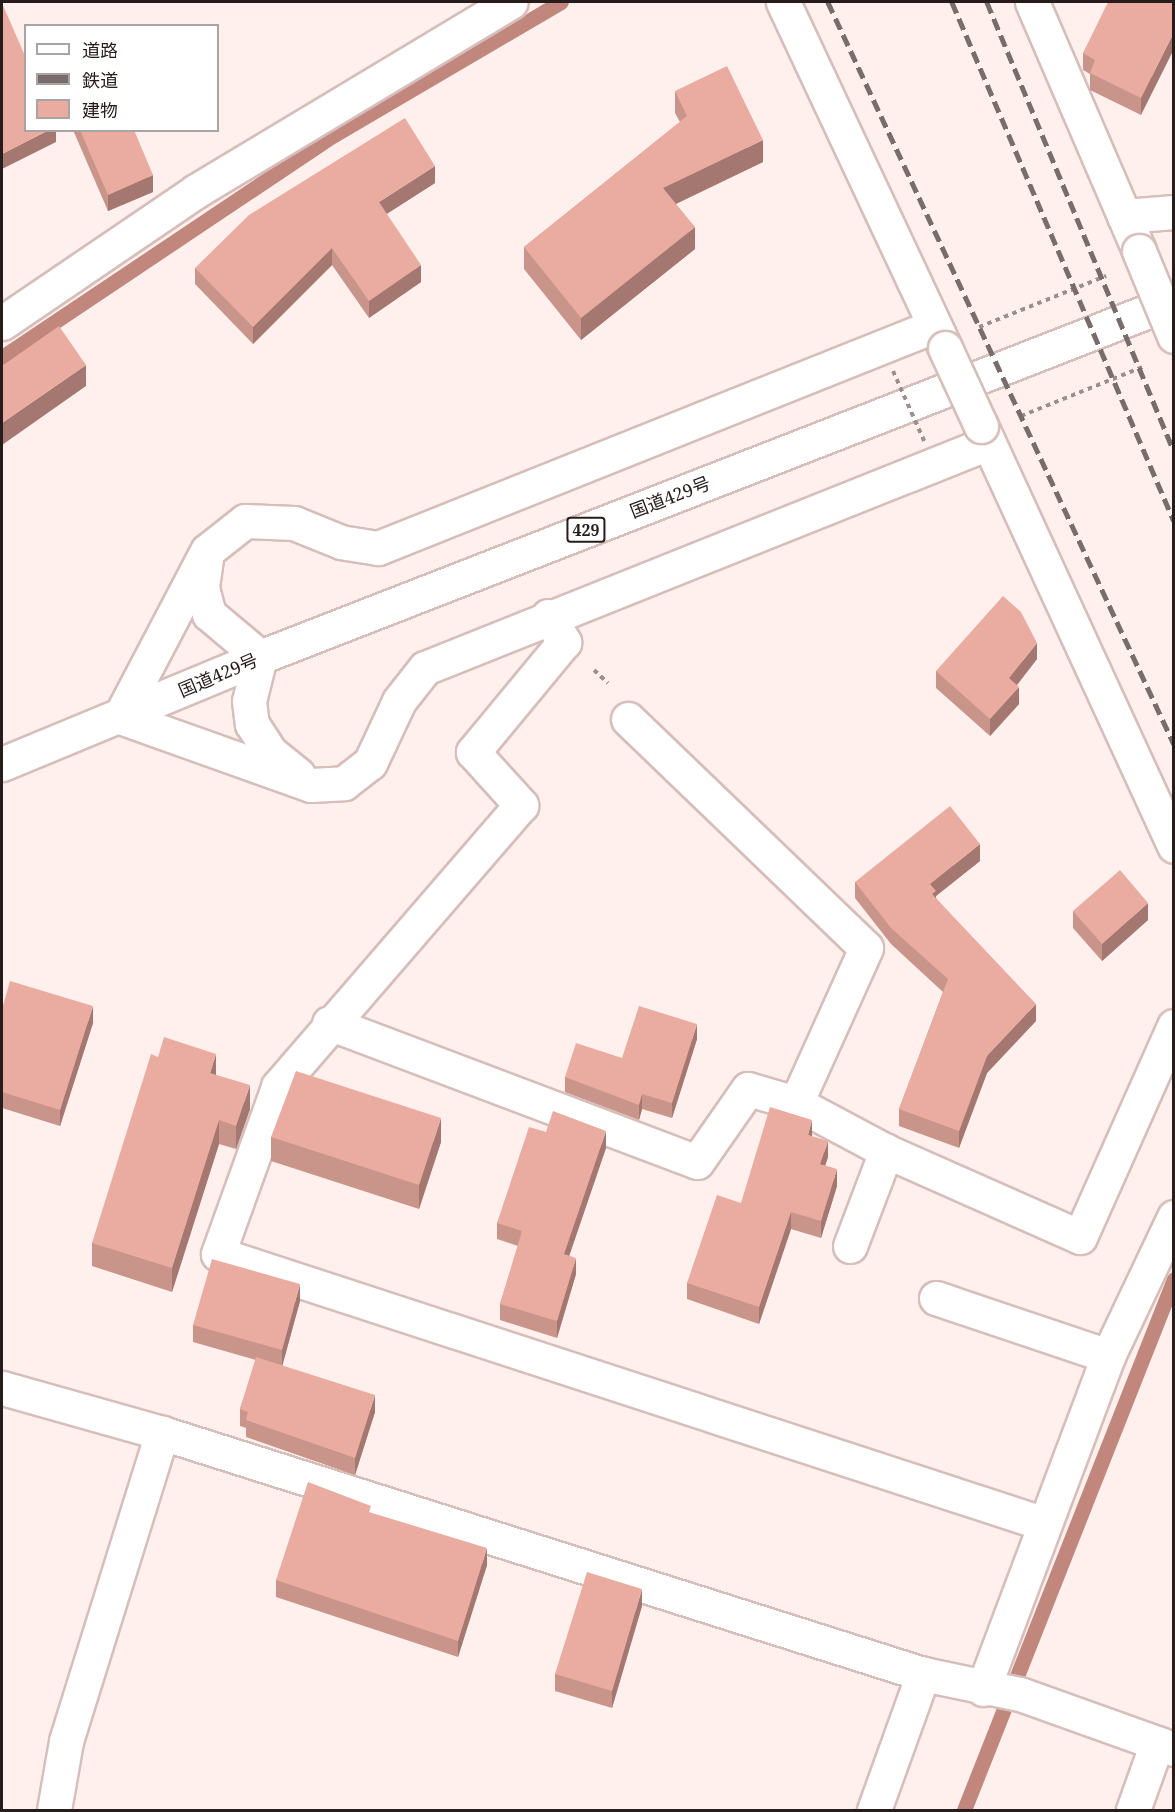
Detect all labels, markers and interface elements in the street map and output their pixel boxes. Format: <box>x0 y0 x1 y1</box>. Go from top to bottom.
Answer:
legend <box>24 24 219 132</box>
text: 道路 <box>82 38 118 62</box>
text: 鉄道 <box>82 68 118 92</box>
text: 建物 <box>82 98 118 122</box>
street label: 国道429号 <box>627 472 713 522</box>
road number: 429 <box>565 517 607 543</box>
street label: 国道429号 <box>175 649 261 701</box>

